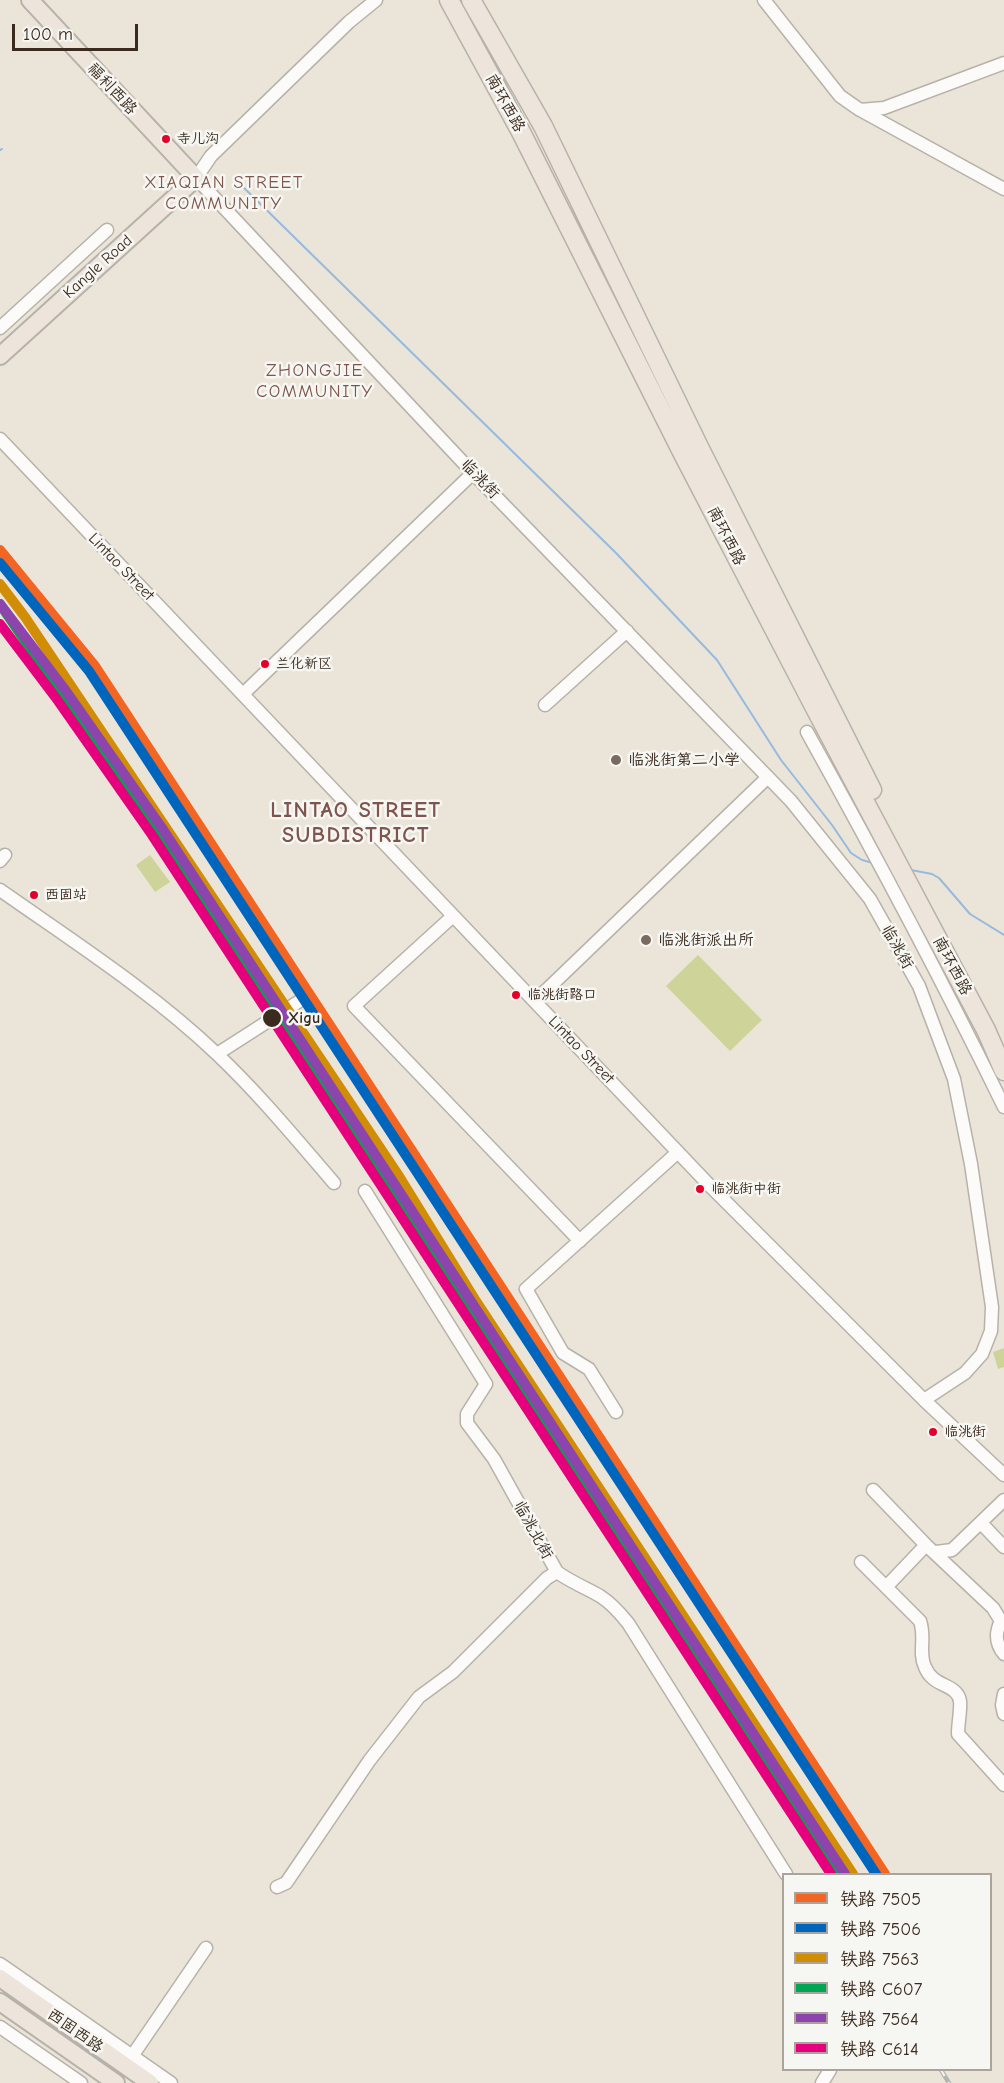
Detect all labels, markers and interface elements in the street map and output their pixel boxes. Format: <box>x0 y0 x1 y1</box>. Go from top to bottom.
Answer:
scale bar <box>15 12 141 50</box>
text: 100 m <box>23 24 73 45</box>
street label: 福利西路 <box>83 59 141 119</box>
street label: 南环西路 <box>481 70 529 136</box>
place label: 寺儿沟 <box>177 131 219 147</box>
marker: 寺儿沟 <box>160 133 172 145</box>
district label: XIAQIAN STREET COMMUNITY <box>144 172 304 214</box>
street label: Kangle Road <box>60 231 136 303</box>
district label: ZHONGJIE COMMUNITY <box>256 360 374 403</box>
street label: 临洮街 <box>456 455 504 503</box>
street label: 南环西路 <box>703 503 749 569</box>
street label: Lintao Street <box>84 529 158 605</box>
place label: 兰化新区 <box>276 656 332 672</box>
marker: 兰化新区 <box>259 658 271 670</box>
place label: 临洮街第二小学 <box>628 750 740 770</box>
marker: 临洮街第二小学 <box>609 753 623 767</box>
district label: LINTAO STREET SUBDISTRICT <box>270 798 442 849</box>
place label: 西固站 <box>45 887 87 903</box>
marker: 西固站 <box>28 889 40 901</box>
street label: 临洮街 <box>877 921 917 973</box>
place label: 临洮街派出所 <box>658 930 754 950</box>
marker: 临洮街派出所 <box>639 933 653 947</box>
street label: 南环西路 <box>929 933 975 999</box>
place label: 临洮街路口 <box>527 987 597 1003</box>
marker: 临洮街路口 <box>510 989 522 1001</box>
marker: Xigu <box>261 1007 283 1029</box>
place label: Xigu <box>288 1008 320 1028</box>
street label: Lintao Street <box>544 1012 618 1088</box>
place label: 临洮街中街 <box>711 1181 781 1197</box>
marker: 临洮街中街 <box>694 1183 706 1195</box>
place label: 临洮街 <box>944 1424 986 1440</box>
marker: 临洮街 <box>927 1426 939 1438</box>
street label: 临洮北街 <box>509 1497 557 1563</box>
legend <box>782 1873 992 2071</box>
text: 铁路 7505 <box>840 1889 921 1910</box>
text: 铁路 7506 <box>840 1919 921 1940</box>
text: 铁路 7563 <box>840 1949 919 1970</box>
text: 铁路 C607 <box>840 1979 922 2000</box>
street label: 西固西路 <box>43 2005 107 2057</box>
text: 铁路 7564 <box>840 2009 919 2030</box>
text: 铁路 C614 <box>840 2039 919 2060</box>

